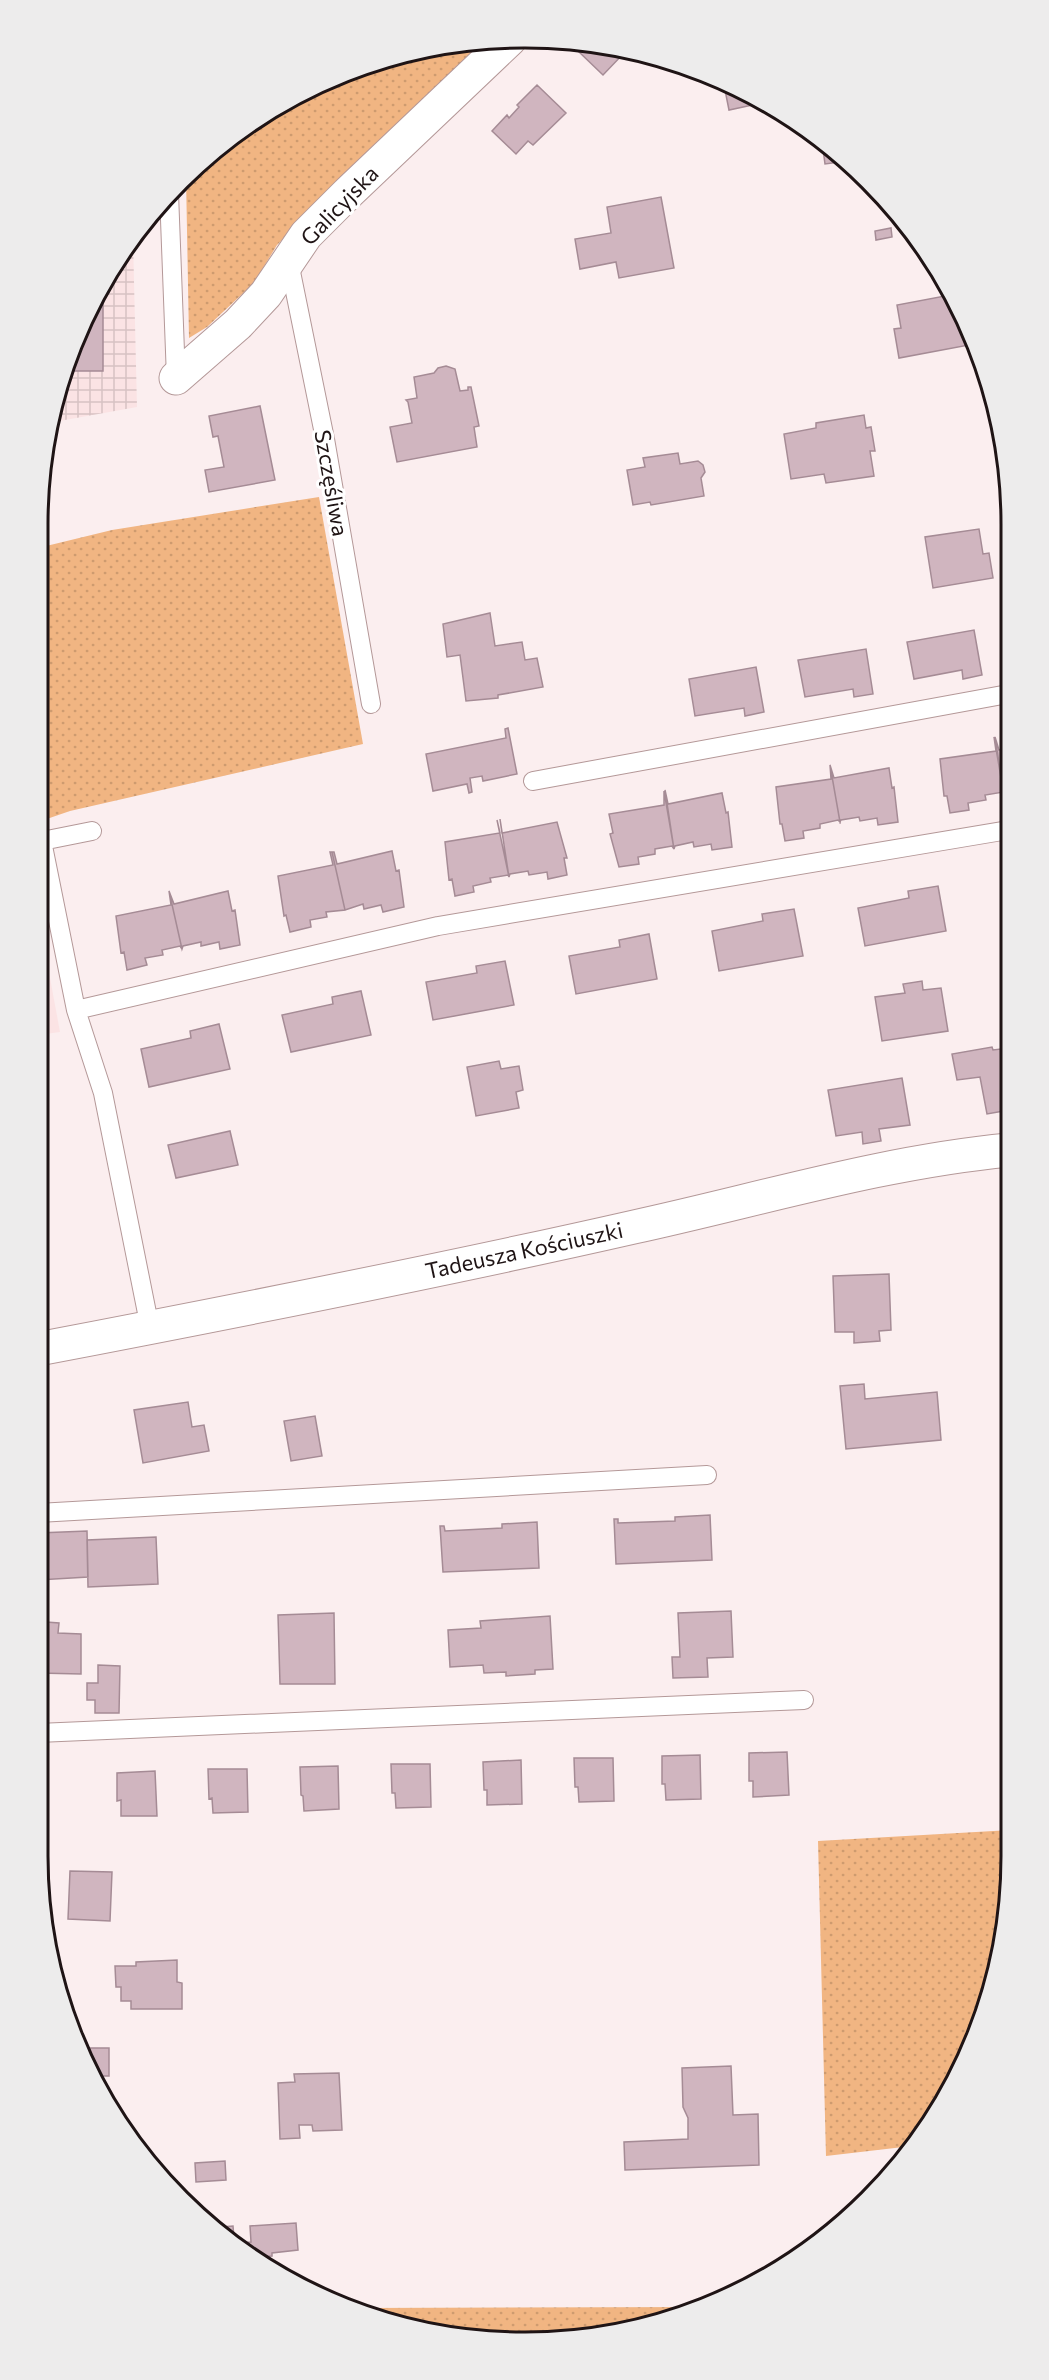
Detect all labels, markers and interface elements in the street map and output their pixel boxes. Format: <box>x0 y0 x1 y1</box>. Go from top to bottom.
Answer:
street label: Galicyjska <box>294 160 384 250</box>
street label: Szczęśliwa <box>309 428 355 538</box>
street label: Tadeusza Kościuszki <box>423 1216 625 1284</box>

